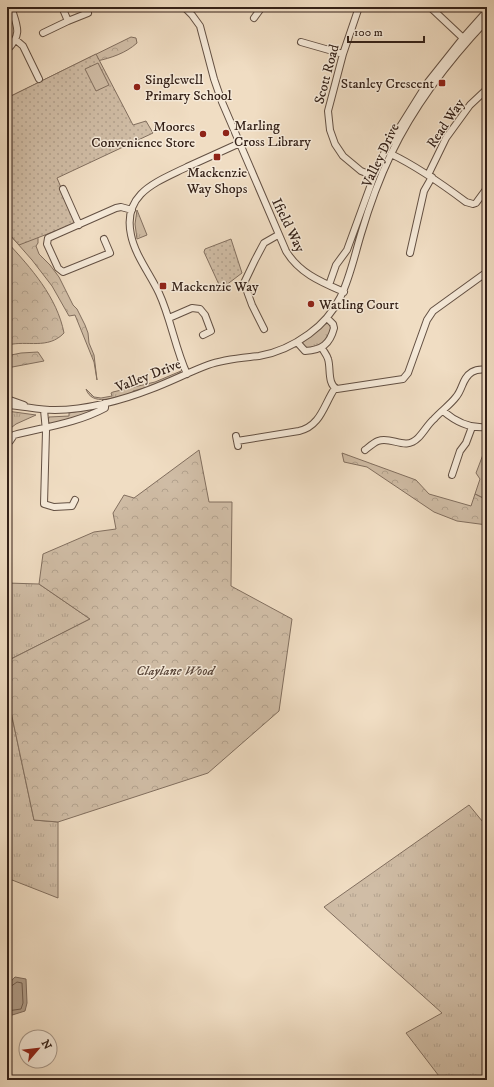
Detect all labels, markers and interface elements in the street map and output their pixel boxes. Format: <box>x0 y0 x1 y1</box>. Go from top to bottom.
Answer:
scale bar <box>348 18 424 44</box>
text: 100 m <box>354 25 383 40</box>
street label: Scott Road <box>310 42 344 106</box>
place label: Singlewell Primary School <box>145 71 232 105</box>
place label: Stanley Crescent <box>341 75 435 93</box>
marker: Stanley Crescent <box>437 78 447 88</box>
marker: Singlewell Primary School <box>132 82 142 92</box>
street label: Read Way <box>423 95 469 152</box>
place label: Marling Cross Library <box>234 117 311 151</box>
place label: Moores Convenience Store <box>91 118 195 152</box>
street label: Valley Drive <box>358 120 404 191</box>
marker: Marling Cross Library <box>221 128 231 138</box>
marker: Moores Convenience Store <box>198 129 208 139</box>
marker: Mackenzie Way Shops <box>212 152 222 162</box>
place label: Mackenzie Way Shops <box>186 164 248 198</box>
street label: Ifield Way <box>267 195 309 256</box>
place label: Mackenzie Way <box>171 278 259 296</box>
marker: Mackenzie Way <box>158 281 168 291</box>
place label: Watling Court <box>318 296 399 314</box>
marker: Watling Court <box>306 299 316 309</box>
street label: Valley Drive <box>112 355 184 397</box>
park label: Claylane Wood <box>136 662 216 680</box>
north arrow <box>18 1029 58 1069</box>
text: N <box>38 1038 54 1052</box>

